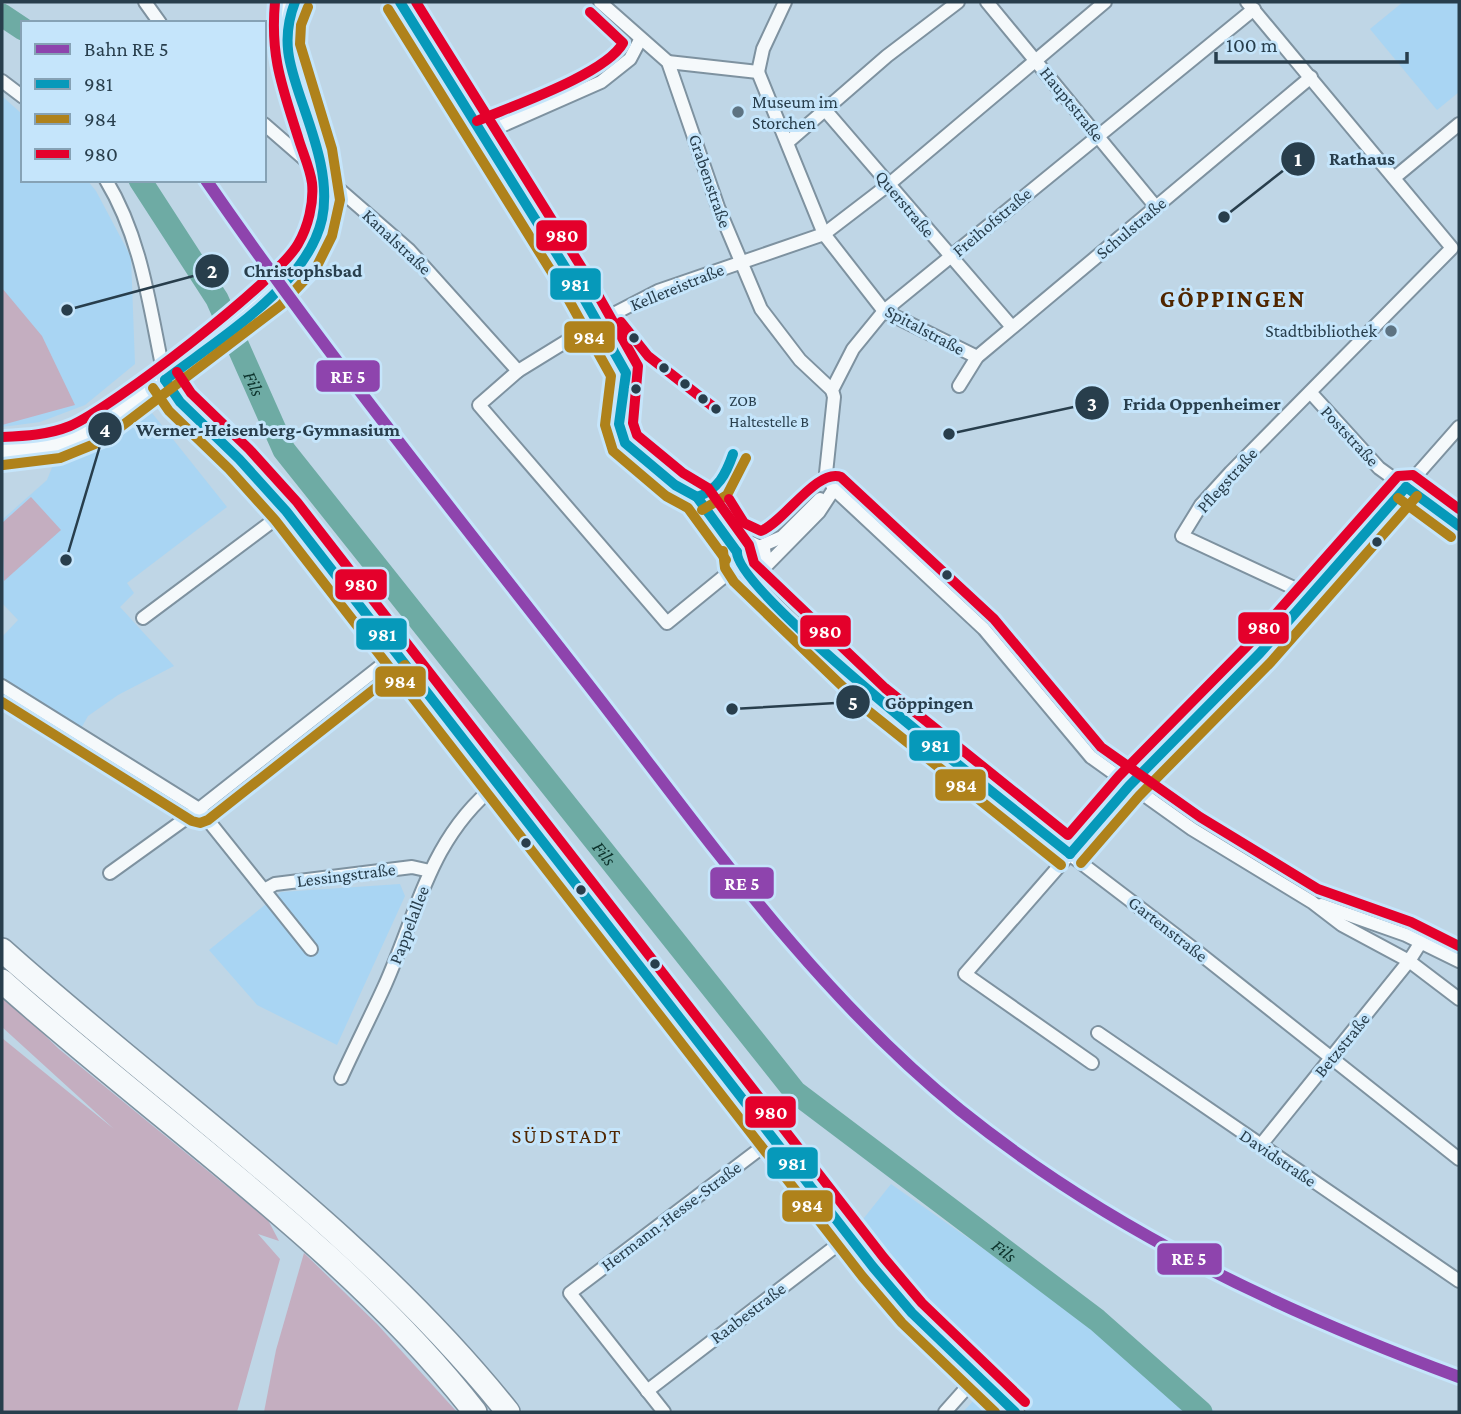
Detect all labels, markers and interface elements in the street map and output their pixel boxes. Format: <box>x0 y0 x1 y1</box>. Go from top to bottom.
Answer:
legend <box>21 21 266 182</box>
scale bar <box>1216 21 1407 65</box>
text: 100 m <box>1226 33 1278 57</box>
text: Bahn RE 5 <box>84 37 169 61</box>
street label: Hauptstraße <box>1036 63 1108 145</box>
text: 981 <box>84 72 113 96</box>
place label: Museum im Storchen <box>752 92 839 133</box>
marker: Museum im Storchen <box>730 104 746 120</box>
text: 984 <box>84 107 117 131</box>
street label: Grabenstraße <box>685 131 735 231</box>
callout: Rathaus <box>1280 139 1409 179</box>
text: 980 <box>84 142 118 166</box>
text: 1 <box>1294 147 1302 171</box>
text: Rathaus <box>1329 148 1395 169</box>
street label: Querstraße <box>871 166 939 242</box>
street label: Freihofstraße <box>949 183 1035 261</box>
street label: Schulstraße <box>1092 193 1170 263</box>
street label: Kanalstraße <box>359 205 436 279</box>
line badge: 980 <box>535 219 588 252</box>
text: 980 <box>546 225 578 246</box>
callout: Christophsbad <box>195 251 377 291</box>
text: 2 <box>207 259 218 283</box>
street label: Kellereistraße <box>627 259 727 315</box>
text: Christophsbad <box>244 260 363 281</box>
line badge: 981 <box>549 267 602 301</box>
text: 981 <box>561 274 589 295</box>
district label: GÖPPINGEN <box>1160 285 1306 312</box>
street label: Spitalstraße <box>882 301 968 359</box>
line badge: 984 <box>563 320 616 354</box>
place label: Stadtbibliothek <box>1265 321 1377 341</box>
marker: Stadtbibliothek <box>1383 323 1399 339</box>
text: 984 <box>573 327 605 348</box>
unlabelled marker <box>627 331 641 345</box>
line badge: RE 5 <box>315 359 381 393</box>
unlabelled marker <box>657 361 671 375</box>
text: RE 5 <box>330 366 366 387</box>
water label: Fils <box>240 368 269 399</box>
unlabelled marker <box>678 377 692 391</box>
unlabelled marker <box>629 382 643 396</box>
callout: Frida Oppenheimer <box>1074 383 1295 423</box>
unlabelled marker <box>696 392 710 406</box>
place label: ZOB Haltestelle B <box>729 392 809 430</box>
text: 3 <box>1087 392 1097 416</box>
text: Frida Oppenheimer <box>1123 393 1281 414</box>
street label: Poststraße <box>1317 401 1383 471</box>
marker: ZOB Haltestelle B <box>709 402 723 416</box>
callout: Werner-Heisenberg-Gymnasium <box>87 409 414 449</box>
text: 4 <box>99 418 111 442</box>
text: Werner-Heisenberg-Gymnasium <box>135 419 400 440</box>
street label: Pflegstraße <box>1193 443 1261 517</box>
unlabelled marker <box>1370 535 1384 549</box>
line badge: 980 <box>334 568 388 601</box>
unlabelled marker <box>940 568 954 582</box>
text: 980 <box>345 574 377 595</box>
line badge: 980 <box>1237 611 1290 645</box>
line badge: 980 <box>799 614 852 648</box>
line badge: 981 <box>355 617 408 651</box>
text: 980 <box>1248 617 1280 638</box>
text: 980 <box>809 621 841 642</box>
text: 981 <box>368 624 396 645</box>
line badge: 984 <box>374 665 427 698</box>
text: 984 <box>384 671 416 692</box>
callout: Göppingen <box>835 682 987 722</box>
text: 5 <box>848 691 858 715</box>
text: Göppingen <box>885 692 973 713</box>
line badge: 981 <box>908 729 961 762</box>
text: 981 <box>921 735 949 756</box>
line badge: 984 <box>934 768 987 802</box>
text: 984 <box>945 775 977 796</box>
unlabelled marker <box>519 836 533 850</box>
water label: Fils <box>589 837 621 869</box>
street label: Lessingstraße <box>295 859 397 891</box>
line badge: RE 5 <box>709 866 775 900</box>
text: RE 5 <box>724 873 760 894</box>
street label: Pappelallee <box>385 883 433 967</box>
unlabelled marker <box>574 883 588 897</box>
street label: Gartenstraße <box>1124 892 1212 966</box>
unlabelled marker <box>648 957 662 971</box>
street label: Betzstraße <box>1310 1009 1374 1081</box>
line badge: 980 <box>744 1095 797 1129</box>
text: 980 <box>755 1102 787 1123</box>
district label: SÜDSTADT <box>511 1124 623 1148</box>
street label: Davidstraße <box>1236 1125 1320 1191</box>
line badge: 981 <box>766 1146 819 1180</box>
text: 981 <box>778 1153 806 1174</box>
street label: Hermann-Hesse-Straße <box>597 1157 745 1275</box>
line badge: 984 <box>781 1189 834 1223</box>
text: 984 <box>791 1195 823 1216</box>
water label: Fils <box>988 1234 1021 1266</box>
line badge: RE 5 <box>1156 1242 1223 1276</box>
text: RE 5 <box>1171 1248 1207 1269</box>
street label: Raabestraße <box>706 1278 790 1348</box>

